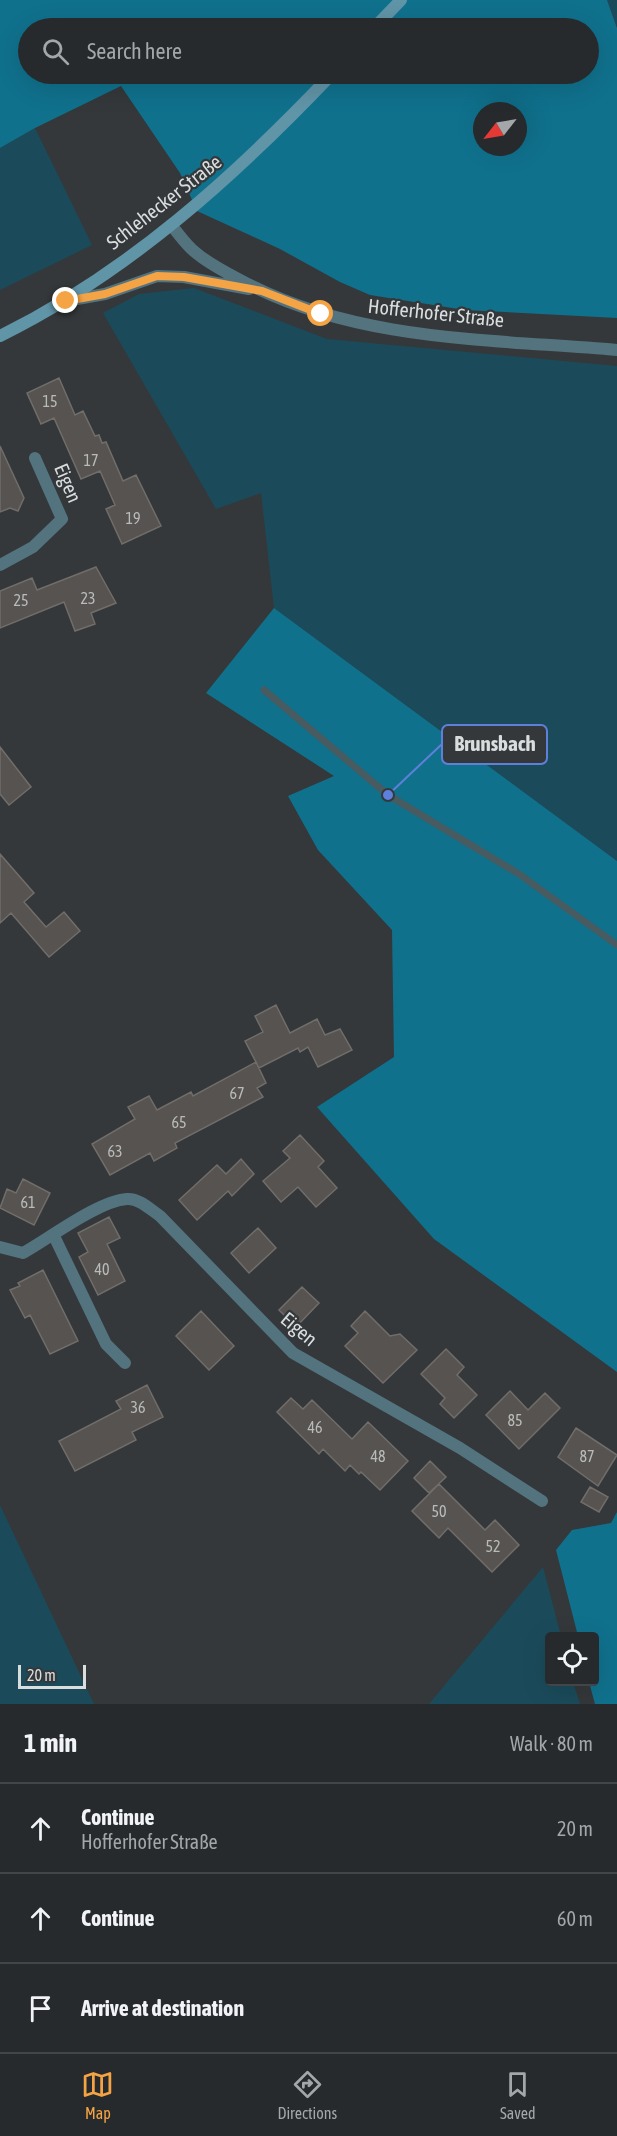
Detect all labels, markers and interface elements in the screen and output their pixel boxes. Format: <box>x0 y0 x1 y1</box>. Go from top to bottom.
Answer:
search box <box>18 18 599 84</box>
icon: search <box>39 35 72 68</box>
text: Search here <box>87 38 182 64</box>
north arrow <box>473 102 527 156</box>
street label: Schlehecker Straße <box>102 150 226 254</box>
route end <box>52 287 78 313</box>
street label: Hofferhofer Straße <box>367 294 505 331</box>
route start <box>307 300 333 326</box>
house number: 15 <box>42 392 58 410</box>
house number: 17 <box>83 451 99 469</box>
street label: Eigen <box>50 460 87 506</box>
house number: 19 <box>125 509 141 527</box>
house number: 23 <box>80 589 96 607</box>
house number: 25 <box>13 591 29 609</box>
callout: Brunsbach <box>442 725 547 764</box>
text: Brunsbach <box>454 731 536 755</box>
house number: 67 <box>229 1084 245 1102</box>
house number: 65 <box>171 1113 187 1131</box>
house number: 63 <box>107 1142 123 1160</box>
house number: 61 <box>20 1193 36 1211</box>
house number: 40 <box>94 1260 110 1278</box>
street label: Eigen <box>277 1307 322 1350</box>
house number: 36 <box>130 1398 146 1416</box>
house number: 85 <box>507 1411 523 1429</box>
house number: 46 <box>307 1418 323 1436</box>
house number: 48 <box>370 1447 386 1465</box>
house number: 87 <box>579 1447 595 1465</box>
house number: 50 <box>431 1502 447 1520</box>
house number: 52 <box>485 1537 501 1555</box>
map controls <box>545 1632 599 1686</box>
button: locate <box>545 1632 599 1686</box>
scale bar <box>18 1662 86 1690</box>
text: 20 m <box>27 1666 56 1684</box>
text: 1 min <box>24 1728 77 1758</box>
text: Walk · 80 m <box>510 1732 593 1755</box>
text: Continue <box>81 1804 155 1830</box>
icon: ahead <box>24 1812 57 1845</box>
text: 20 m <box>557 1817 593 1840</box>
text: Hofferhofer Straße <box>81 1830 218 1853</box>
icon: ahead <box>24 1902 57 1935</box>
text: Continue <box>81 1905 155 1931</box>
text: 60 m <box>557 1907 593 1930</box>
icon: arrive <box>24 1992 57 2025</box>
text: Arrive at destination <box>81 1995 244 2021</box>
tab: Map <box>81 2068 114 2122</box>
tab: Directions <box>277 2068 337 2122</box>
tab: Saved <box>500 2068 535 2122</box>

